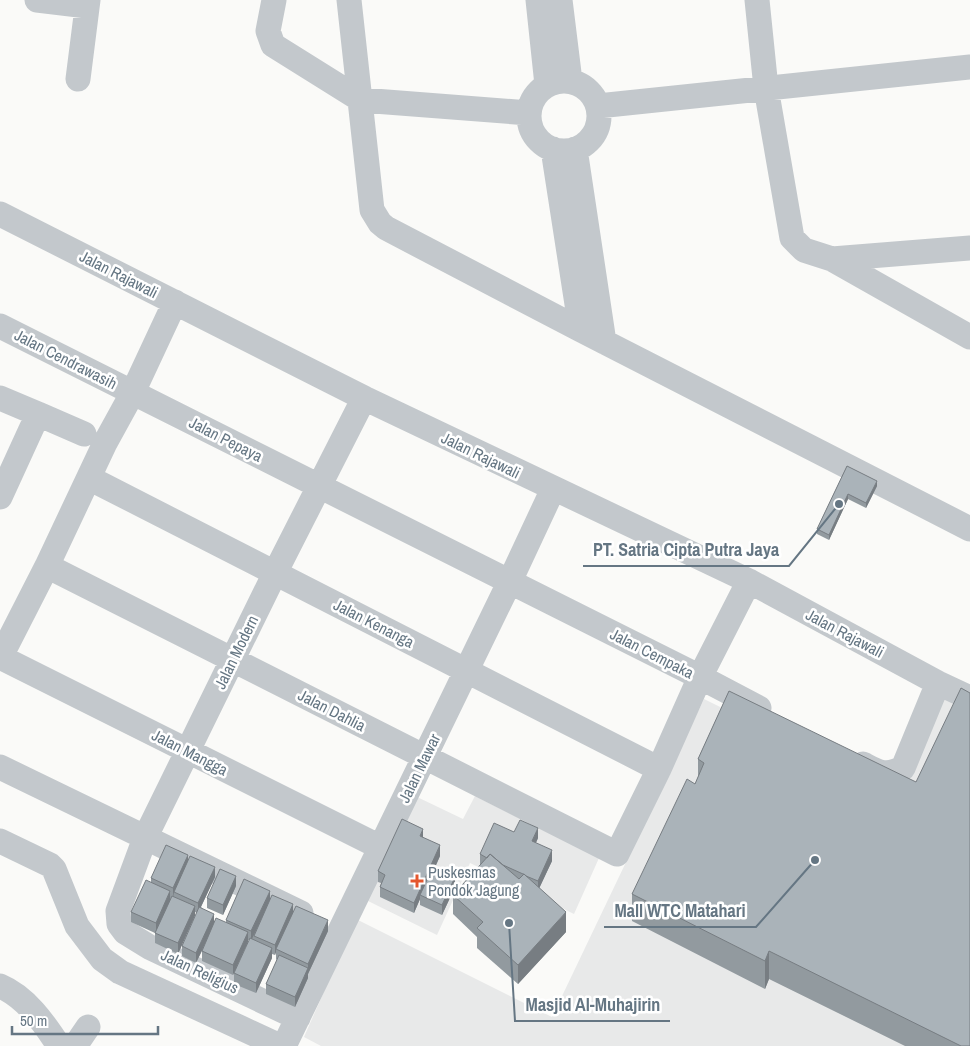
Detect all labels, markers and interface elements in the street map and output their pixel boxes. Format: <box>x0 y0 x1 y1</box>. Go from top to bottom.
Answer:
street label: Jalan Rajawali <box>76 245 162 303</box>
street label: Jalan Cendrawasih <box>11 324 121 394</box>
street label: Jalan Pepaya <box>186 411 267 467</box>
street label: Jalan Rajawali <box>438 426 524 484</box>
callout: PT. Satria Cipta Putra Jaya <box>583 533 789 566</box>
text: PT. Satria Cipta Putra Jaya <box>593 537 780 562</box>
street label: Jalan Kenanga <box>330 593 419 653</box>
street label: Jalan Rajawali <box>802 603 888 663</box>
street label: Jalan Modern <box>209 611 263 693</box>
street label: Jalan Cempaka <box>606 623 698 684</box>
street label: Jalan Dahlia <box>295 684 370 737</box>
street label: Jalan Mangga <box>148 723 232 781</box>
street label: Jalan Mawar <box>393 729 445 806</box>
place label: Puskesmas Pondok Jagung <box>428 861 520 901</box>
marker: Puskesmas Pondok Jagung <box>410 874 424 888</box>
callout: Mall WTC Matahari <box>604 894 756 927</box>
text: Mall WTC Matahari <box>614 898 746 923</box>
street label: Jalan Religius <box>158 943 242 999</box>
callout: Masjid Al-Muhajirin <box>515 988 670 1021</box>
text: Masjid Al-Muhajirin <box>526 992 660 1017</box>
scale bar <box>12 1004 159 1036</box>
text: 50 m <box>20 1010 47 1031</box>

